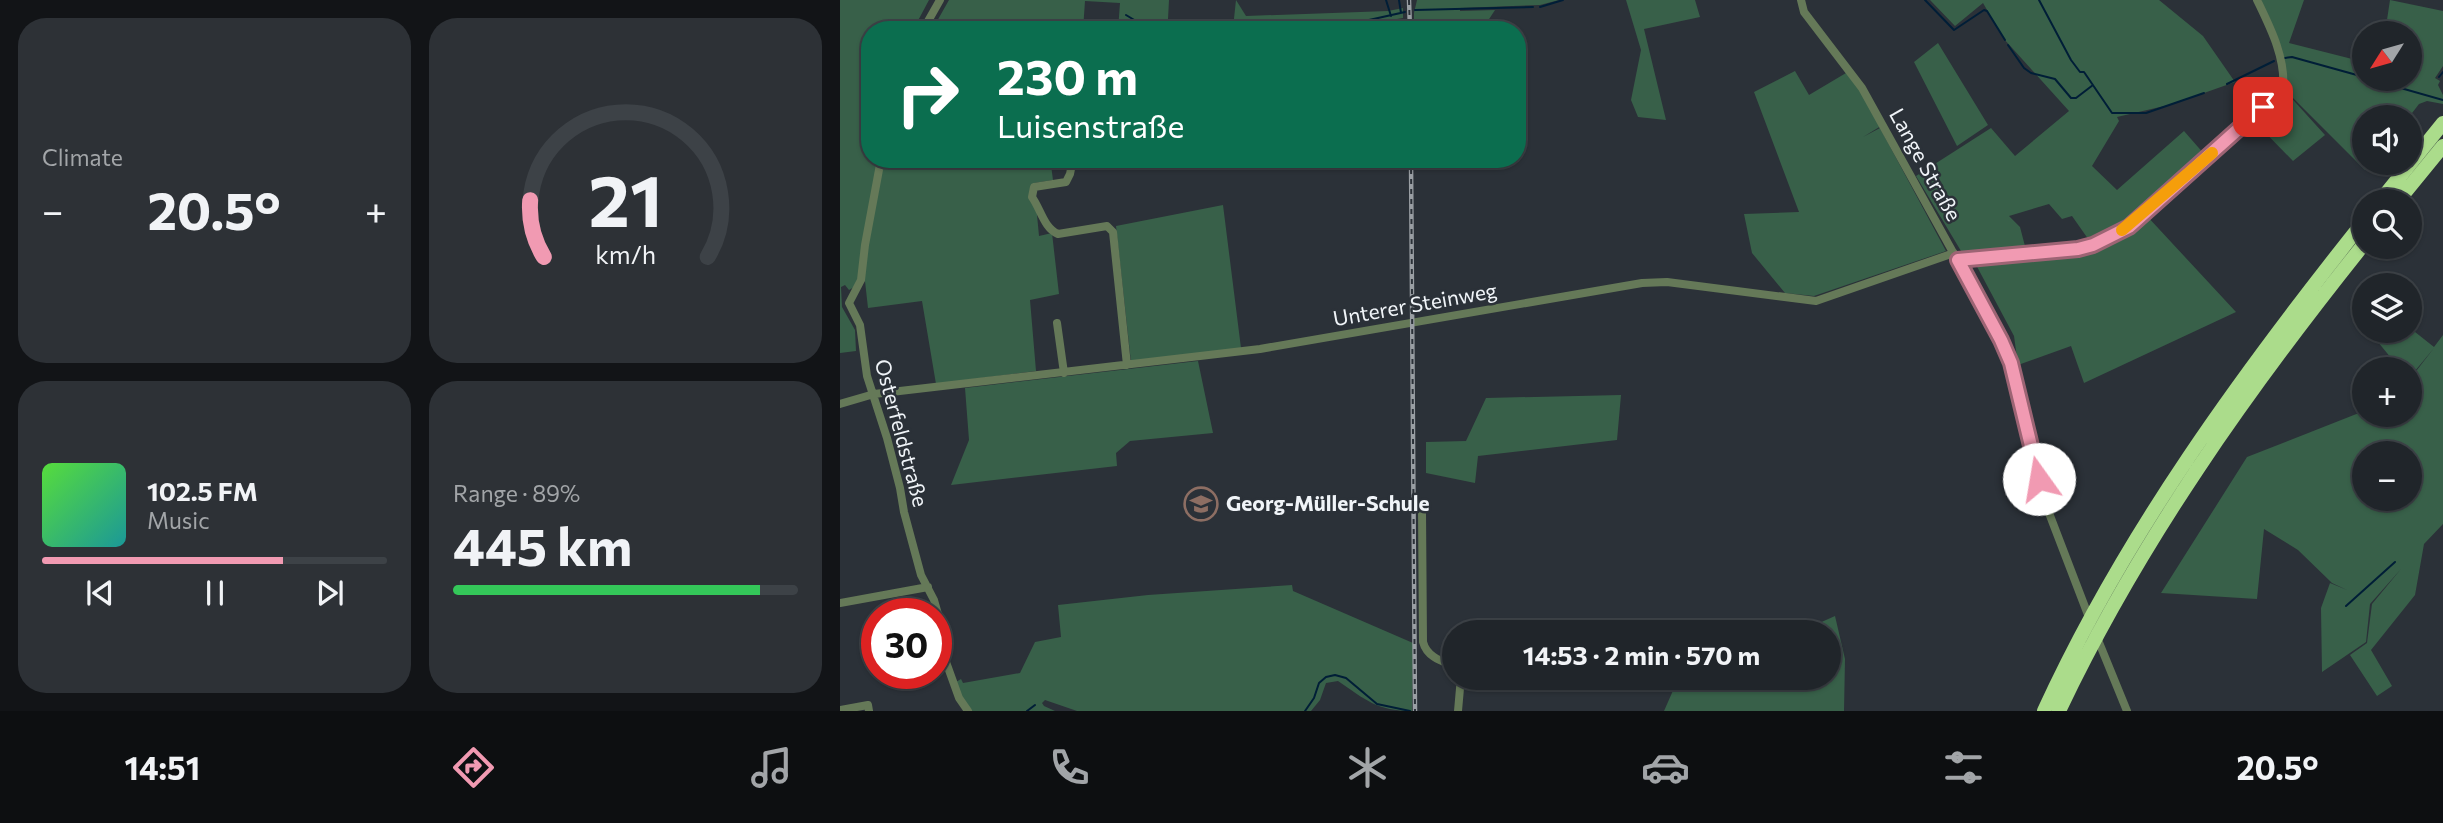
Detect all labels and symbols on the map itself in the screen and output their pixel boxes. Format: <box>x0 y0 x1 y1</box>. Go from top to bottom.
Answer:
north arrow <box>2352 21 2422 91</box>
pin <box>2233 77 2293 137</box>
street label: Lange Straße <box>1885 104 1968 225</box>
street label: Unterer Steinweg <box>1331 277 1499 330</box>
street label: Osterfeldstraße <box>871 356 934 509</box>
position arrow <box>2002 442 2076 516</box>
school or university icon: Georg-Müller-Schule <box>1182 485 1220 523</box>
place label: Georg-Müller-Schule <box>1226 490 1430 515</box>
speed limit sign: 30 <box>861 598 952 689</box>

